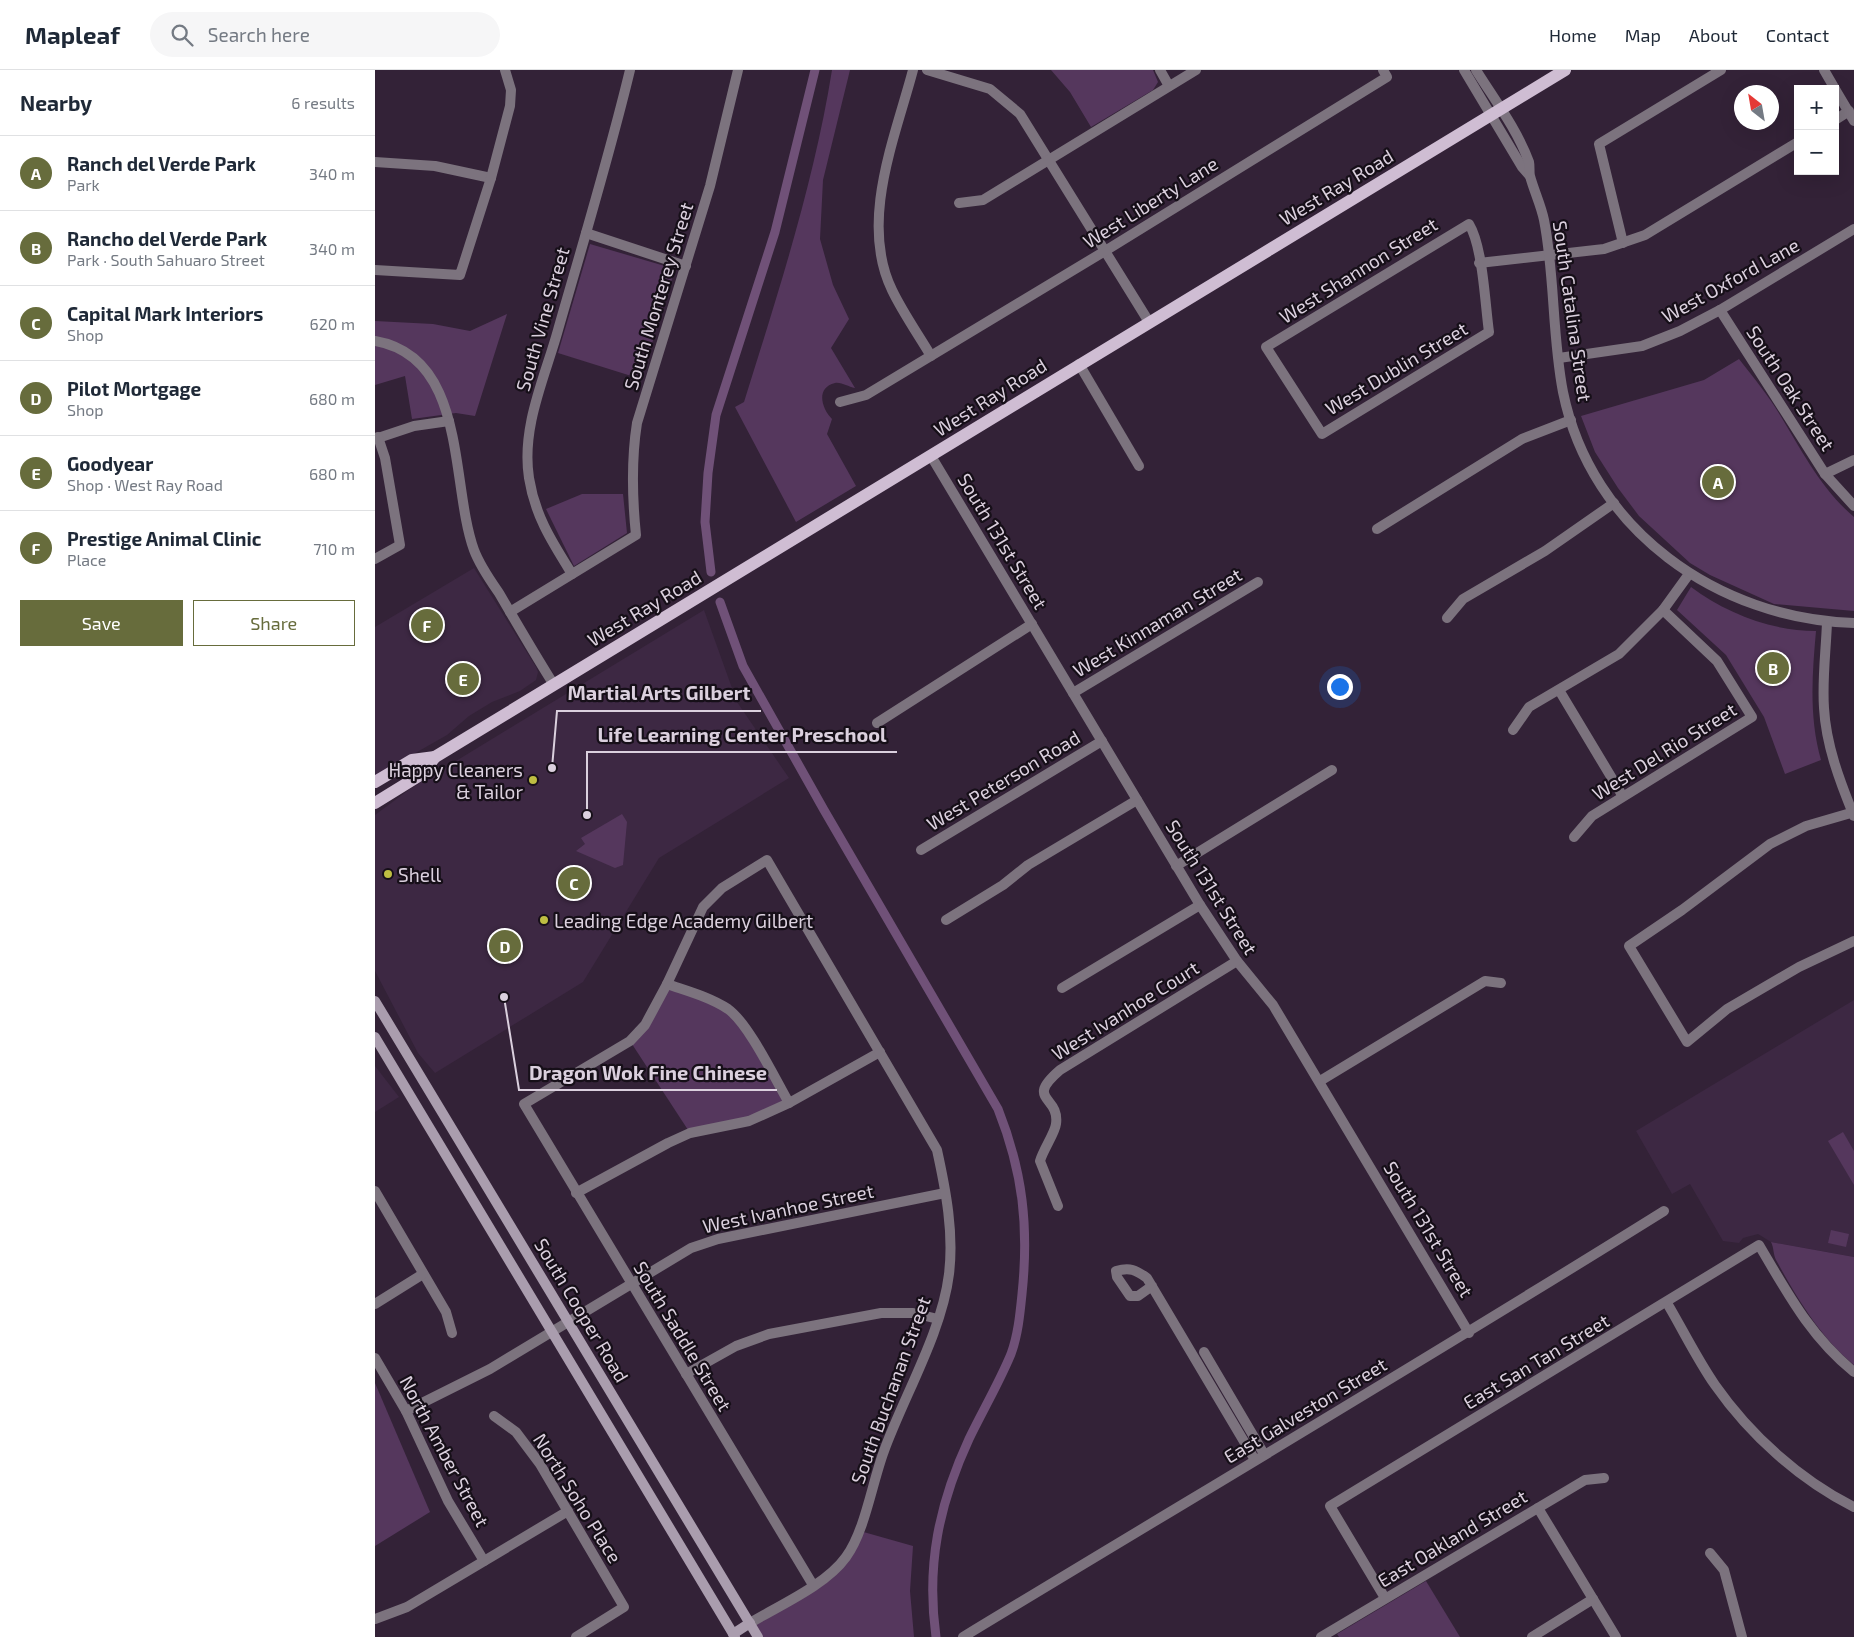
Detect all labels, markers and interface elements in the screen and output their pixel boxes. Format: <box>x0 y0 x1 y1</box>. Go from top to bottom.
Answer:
search box <box>150 12 500 57</box>
text: Mapleaf <box>25 20 120 49</box>
icon: search <box>168 21 196 49</box>
text: Search here <box>208 23 310 46</box>
text: Home <box>1549 24 1597 46</box>
text: Map <box>1625 24 1661 46</box>
text: About <box>1689 24 1738 46</box>
text: Contact <box>1766 24 1829 46</box>
north arrow <box>1734 85 1779 130</box>
map controls <box>1794 85 1839 175</box>
button: + <box>1794 85 1839 130</box>
text: Nearby <box>20 90 92 115</box>
text: 6 results <box>291 93 355 112</box>
button: − <box>1794 130 1839 175</box>
street label: West Ray Road <box>1275 144 1397 230</box>
street label: West Liberty Lane <box>1078 151 1222 253</box>
text: Ranch del Verde Park <box>67 152 256 175</box>
text: A <box>31 164 41 183</box>
text: 340 m <box>309 164 355 183</box>
text: Park <box>67 175 100 194</box>
street label: South Monterey Street <box>619 199 697 393</box>
street label: West Shannon Street <box>1275 212 1441 328</box>
street label: South Catalina Street <box>1549 219 1597 403</box>
text: Rancho del Verde Park <box>67 227 267 250</box>
street label: West Oxford Lane <box>1657 233 1803 327</box>
text: B <box>31 239 41 258</box>
text: 340 m <box>309 239 355 258</box>
street label: South Vine Street <box>510 244 574 394</box>
text: Park · South Sahuaro Street <box>67 250 265 269</box>
text: Capital Mark Interiors <box>67 302 263 325</box>
text: C <box>31 314 41 333</box>
text: 620 m <box>310 314 355 333</box>
street label: West Dublin Street <box>1321 316 1471 420</box>
street label: South Oak Street <box>1742 321 1840 455</box>
text: Shop <box>67 325 104 344</box>
street label: West Ray Road <box>929 353 1051 441</box>
text: Pilot Mortgage <box>67 377 201 400</box>
text: D <box>31 389 41 408</box>
text: 680 m <box>309 389 355 408</box>
text: Shop <box>67 400 104 419</box>
text: Goodyear <box>67 452 153 475</box>
pin: A <box>1702 463 1734 501</box>
text: E <box>31 464 41 483</box>
text: 680 m <box>309 464 355 483</box>
street label: South 131st Street <box>953 469 1053 613</box>
text: Shop · West Ray Road <box>67 475 223 494</box>
text: Prestige Animal Clinic <box>67 527 261 550</box>
text: F <box>32 539 40 558</box>
text: 710 m <box>313 539 355 558</box>
text: Place <box>67 550 106 569</box>
street label: West Kinnaman Street <box>1069 563 1245 681</box>
street label: West Ray Road <box>583 565 705 651</box>
button: Save <box>20 600 183 646</box>
button: Share <box>193 600 355 646</box>
pin: F <box>411 606 443 644</box>
pin: B <box>1757 649 1789 687</box>
pin: E <box>447 660 479 698</box>
your location <box>1327 674 1353 700</box>
callout: Martial Arts Gilbert <box>557 676 761 711</box>
text: Martial Arts Gilbert <box>567 680 751 704</box>
street label: West Del Rio Street <box>1588 697 1740 805</box>
callout: Life Learning Center Preschool <box>587 717 897 752</box>
text: Life Learning Center Preschool <box>597 722 887 746</box>
street label: West Peterson Road <box>922 725 1084 835</box>
place label: Happy Cleaners & Tailor <box>388 758 523 803</box>
marker: Happy Cleaners & Tailor <box>527 774 539 786</box>
street label: South 131st Street <box>1161 815 1263 959</box>
place label: Shell <box>398 863 442 886</box>
pin: C <box>558 864 590 902</box>
marker: Shell <box>382 868 394 880</box>
place label: Leading Edge Academy Gilbert <box>554 909 813 932</box>
marker: Leading Edge Academy Gilbert <box>538 914 550 926</box>
pin: D <box>489 927 521 965</box>
street label: West Ivanhoe Court <box>1047 955 1203 1065</box>
callout: Dragon Wok Fine Chinese <box>519 1055 777 1090</box>
text: Dragon Wok Fine Chinese <box>529 1060 767 1084</box>
street label: South 131st Street <box>1379 1157 1479 1301</box>
street label: West Ivanhoe Street <box>700 1179 876 1237</box>
street label: South Cooper Road <box>530 1234 634 1386</box>
street label: South Saddle Street <box>629 1257 737 1415</box>
street label: South Buchanan Street <box>845 1293 935 1487</box>
street label: East San Tan Street <box>1459 1308 1613 1414</box>
street label: East Galveston Street <box>1219 1352 1391 1468</box>
street label: North Amber Street <box>395 1372 495 1530</box>
street label: North Soho Place <box>529 1429 627 1567</box>
street label: East Oakland Street <box>1373 1484 1531 1592</box>

